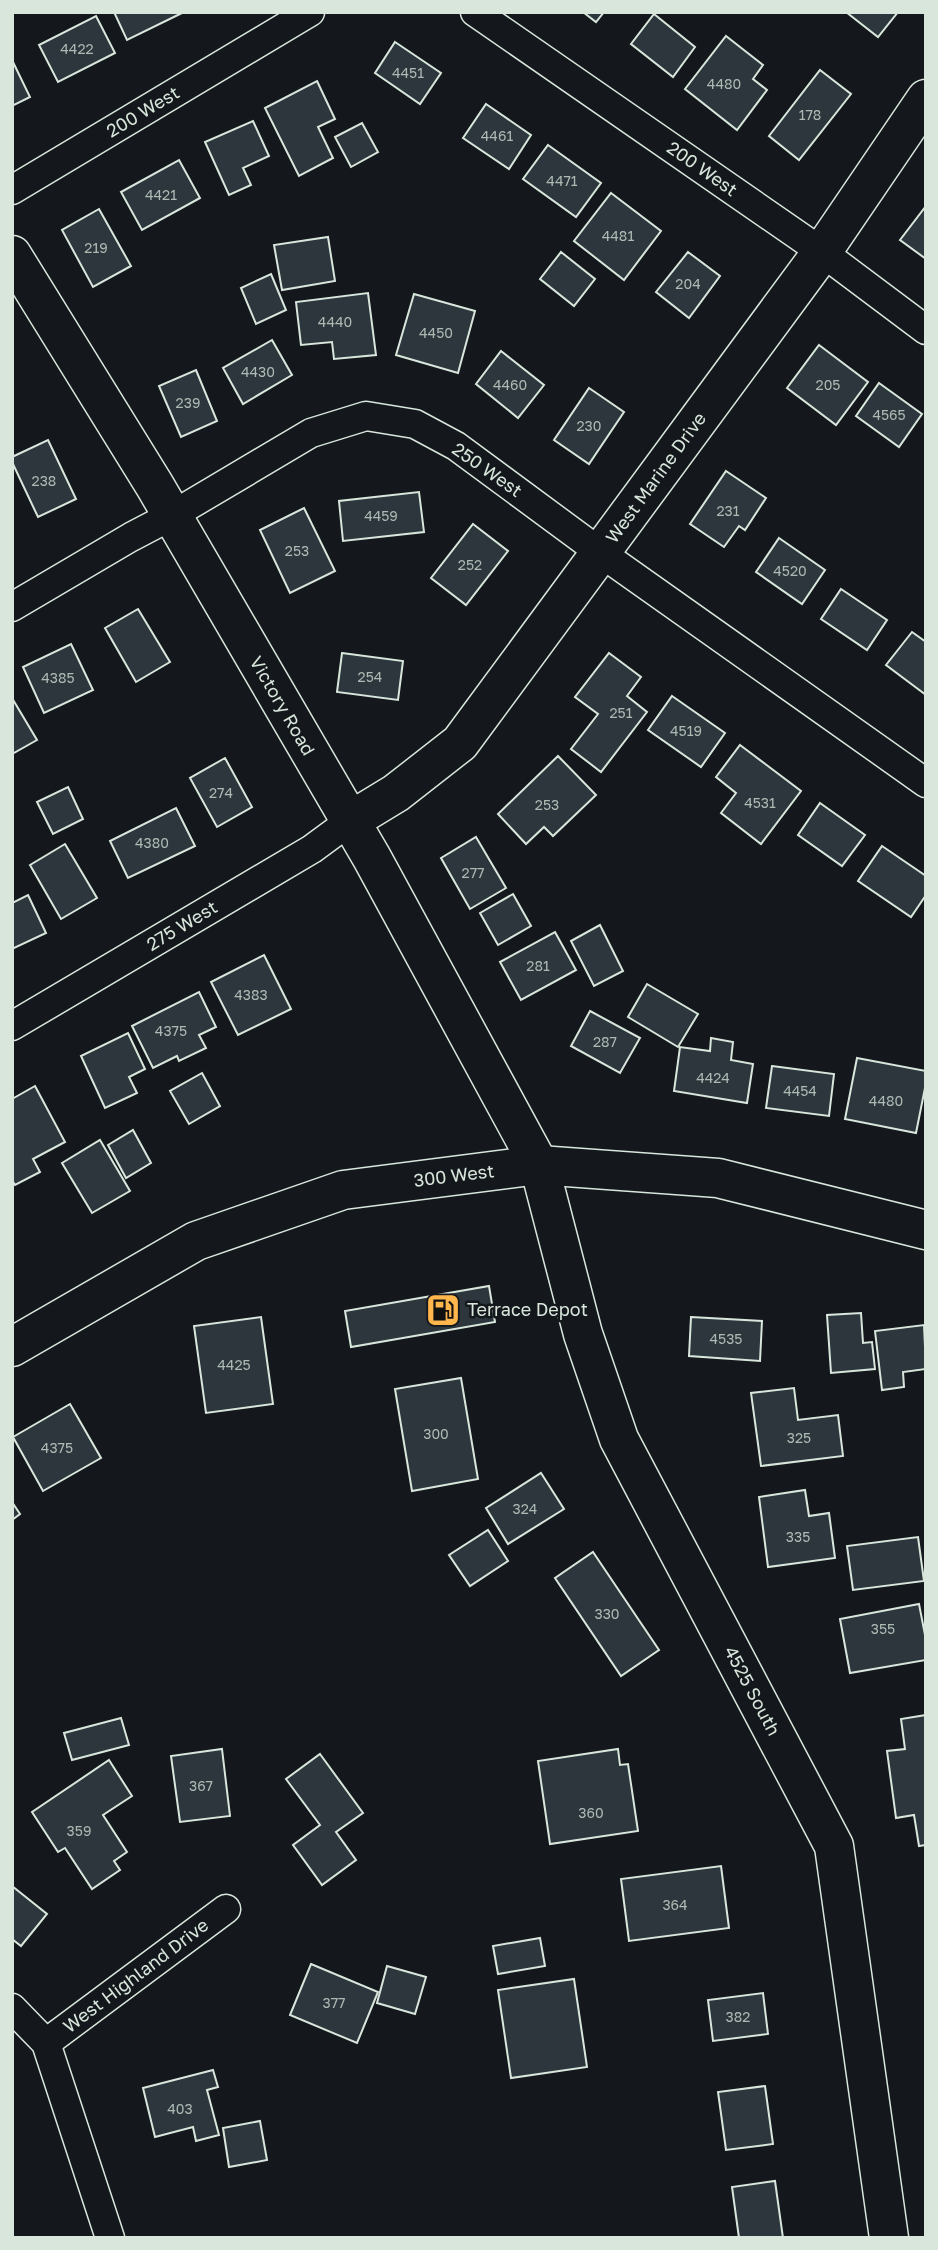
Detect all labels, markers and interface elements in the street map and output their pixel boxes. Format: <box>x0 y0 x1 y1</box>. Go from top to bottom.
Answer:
house number: 4422 <box>60 40 94 57</box>
house number: 4451 <box>392 64 424 81</box>
house number: 4480 <box>707 75 741 92</box>
street label: 200 West <box>102 81 183 141</box>
house number: 178 <box>799 106 821 123</box>
house number: 4461 <box>481 127 513 144</box>
street label: 200 West <box>663 136 742 200</box>
house number: 4471 <box>546 172 578 189</box>
house number: 4421 <box>145 186 177 203</box>
house number: 4481 <box>602 227 634 244</box>
house number: 219 <box>84 239 108 256</box>
house number: 204 <box>675 275 701 292</box>
house number: 4440 <box>318 313 352 330</box>
house number: 4450 <box>419 324 453 341</box>
house number: 4430 <box>241 363 275 380</box>
house number: 4460 <box>493 376 527 393</box>
house number: 205 <box>816 376 840 393</box>
house number: 239 <box>176 394 200 411</box>
house number: 4565 <box>872 406 906 423</box>
street label: West Marine Drive <box>600 408 710 547</box>
house number: 230 <box>577 417 602 434</box>
street label: 250 West <box>448 437 527 501</box>
house number: 238 <box>32 472 56 489</box>
house number: 231 <box>716 502 740 519</box>
house number: 4459 <box>364 507 398 524</box>
house number: 253 <box>285 542 309 559</box>
house number: 252 <box>458 556 482 573</box>
house number: 4520 <box>773 562 807 579</box>
street label: Victory Road <box>246 652 320 759</box>
house number: 254 <box>358 668 382 685</box>
house number: 4385 <box>41 669 75 686</box>
house number: 251 <box>609 704 633 721</box>
house number: 4519 <box>670 722 702 739</box>
house number: 274 <box>209 784 233 801</box>
house number: 4531 <box>744 794 776 811</box>
house number: 253 <box>535 796 559 813</box>
house number: 4380 <box>135 834 169 851</box>
house number: 277 <box>462 864 484 881</box>
street label: 275 West <box>142 895 221 955</box>
house number: 281 <box>526 957 550 974</box>
house number: 4383 <box>234 986 268 1003</box>
house number: 4375 <box>155 1022 187 1039</box>
house number: 287 <box>593 1033 617 1050</box>
house number: 4424 <box>696 1069 730 1086</box>
house number: 4454 <box>783 1082 817 1099</box>
house number: 4480 <box>869 1092 903 1109</box>
street label: 300 West <box>412 1159 495 1191</box>
fuel station icon: Terrace Depot <box>424 1291 462 1329</box>
place label: Terrace Depot <box>467 1298 588 1320</box>
house number: 4535 <box>710 1330 742 1347</box>
house number: 4425 <box>217 1356 251 1373</box>
house number: 300 <box>423 1425 449 1442</box>
house number: 325 <box>787 1429 811 1446</box>
house number: 4375 <box>41 1439 73 1456</box>
house number: 324 <box>513 1500 537 1517</box>
house number: 335 <box>786 1528 810 1545</box>
house number: 330 <box>594 1605 620 1622</box>
house number: 355 <box>871 1620 895 1637</box>
street label: 4525 South <box>720 1642 786 1739</box>
house number: 367 <box>189 1777 213 1794</box>
house number: 360 <box>578 1804 604 1821</box>
house number: 359 <box>67 1822 91 1839</box>
house number: 364 <box>662 1896 688 1913</box>
street label: West Highland Drive <box>58 1913 212 2037</box>
house number: 377 <box>322 1994 346 2011</box>
house number: 382 <box>726 2008 750 2025</box>
house number: 403 <box>167 2100 193 2117</box>

